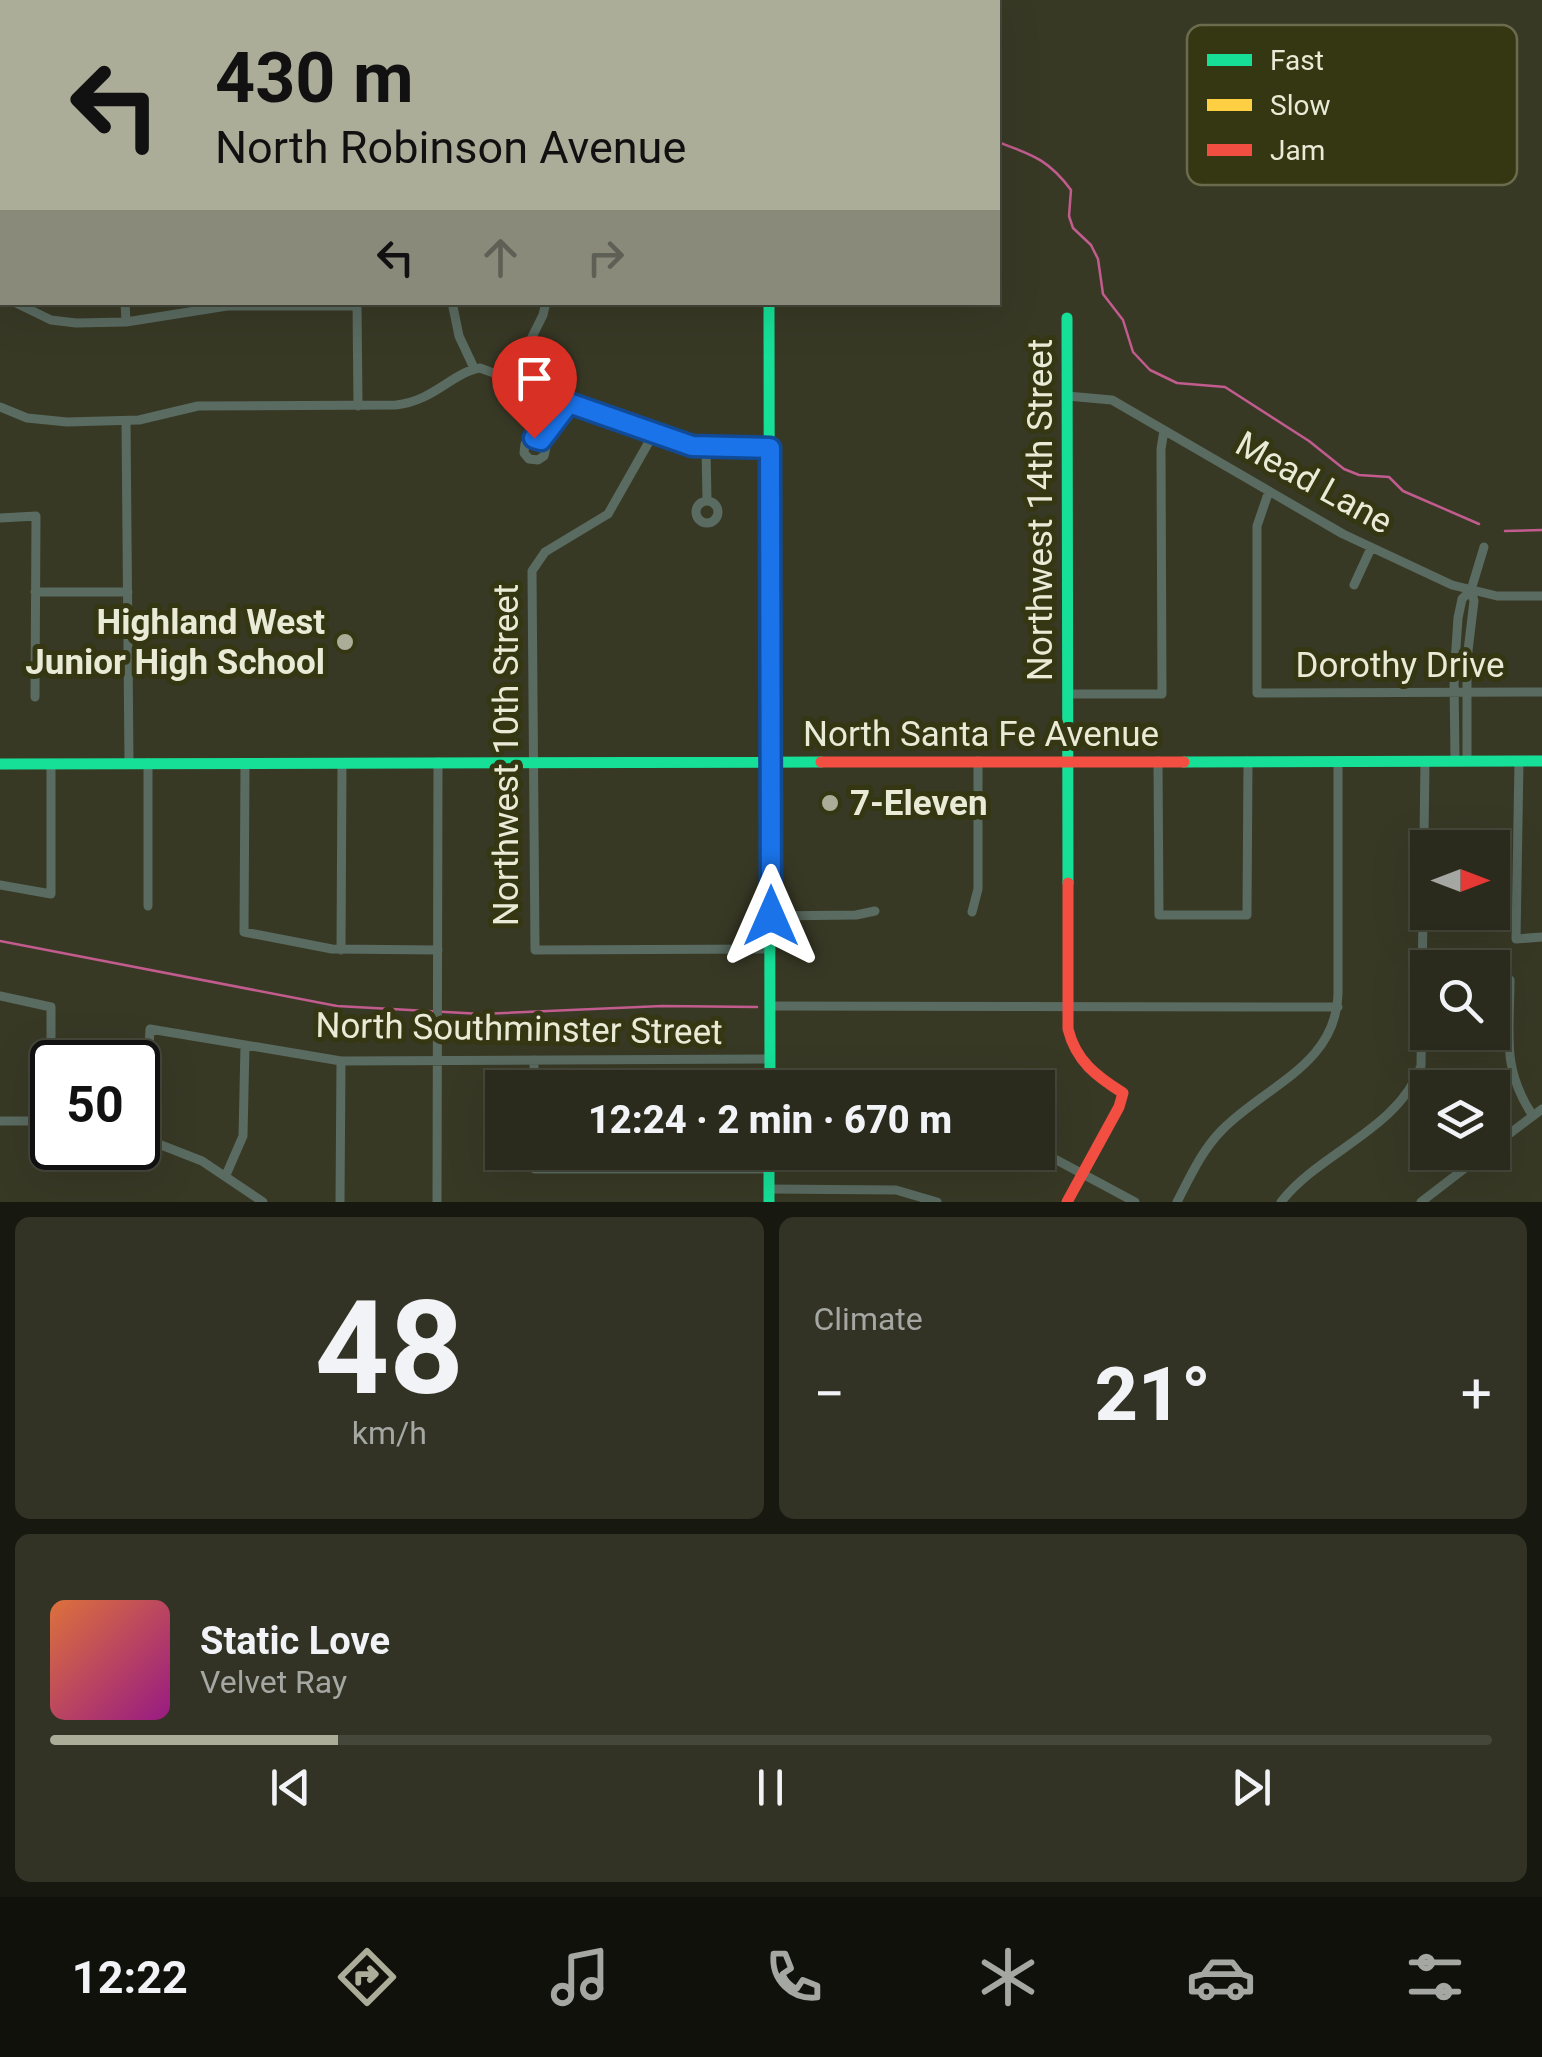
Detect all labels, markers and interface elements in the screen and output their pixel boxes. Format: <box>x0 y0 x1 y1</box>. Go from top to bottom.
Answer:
legend <box>1187 25 1517 185</box>
text: 430 m <box>215 37 414 119</box>
icon: left <box>50 40 180 170</box>
text: Fast <box>1270 44 1324 77</box>
text: Slow <box>1270 89 1330 122</box>
text: North Robinson Avenue <box>215 121 686 174</box>
text: Jam <box>1270 134 1325 167</box>
icon: left <box>368 230 423 285</box>
icon: ahead <box>473 230 528 285</box>
icon: right <box>578 230 633 285</box>
pin <box>492 336 577 439</box>
street label: Northwest 14th Street <box>1020 339 1061 681</box>
icon: arrive <box>507 351 562 406</box>
street label: Mead Lane <box>1229 423 1399 543</box>
street label: Northwest 10th Street <box>486 584 527 926</box>
place label: Highland West Junior High School <box>25 602 325 683</box>
marker: Highland West Junior High School <box>334 631 356 653</box>
street label: Dorothy Drive <box>1295 645 1505 686</box>
street label: North Santa Fe Avenue <box>803 714 1159 755</box>
place label: 7-Eleven <box>850 783 988 824</box>
marker: 7-Eleven <box>819 792 841 814</box>
north arrow <box>1410 830 1510 930</box>
map controls <box>1410 830 1510 1170</box>
position arrow <box>719 864 823 968</box>
button: search <box>1410 950 1510 1050</box>
street label: North Southminster Street <box>315 1005 723 1053</box>
speed limit sign: 50 <box>30 1040 160 1170</box>
button: layers <box>1410 1070 1510 1170</box>
text: 12:24 · 2 min · 670 m <box>588 1098 952 1142</box>
text: 48 <box>315 1272 464 1425</box>
text: Climate <box>814 1300 923 1338</box>
text: 21° <box>1095 1350 1211 1438</box>
text: − <box>814 1362 845 1426</box>
text: + <box>1461 1362 1492 1426</box>
text: km/h <box>352 1414 427 1452</box>
text: Static Love <box>200 1619 390 1663</box>
text: Velvet Ray <box>200 1663 347 1701</box>
icon: previous <box>263 1760 318 1815</box>
icon: pause <box>743 1760 798 1815</box>
icon: next <box>1224 1760 1279 1815</box>
icon: directions <box>332 1942 402 2012</box>
icon: music <box>545 1942 615 2012</box>
icon: phone <box>759 1942 829 2012</box>
icon: climate <box>973 1942 1043 2012</box>
icon: car <box>1186 1942 1256 2012</box>
icon: filters <box>1400 1942 1470 2012</box>
text: 12:22 <box>72 1951 188 2004</box>

